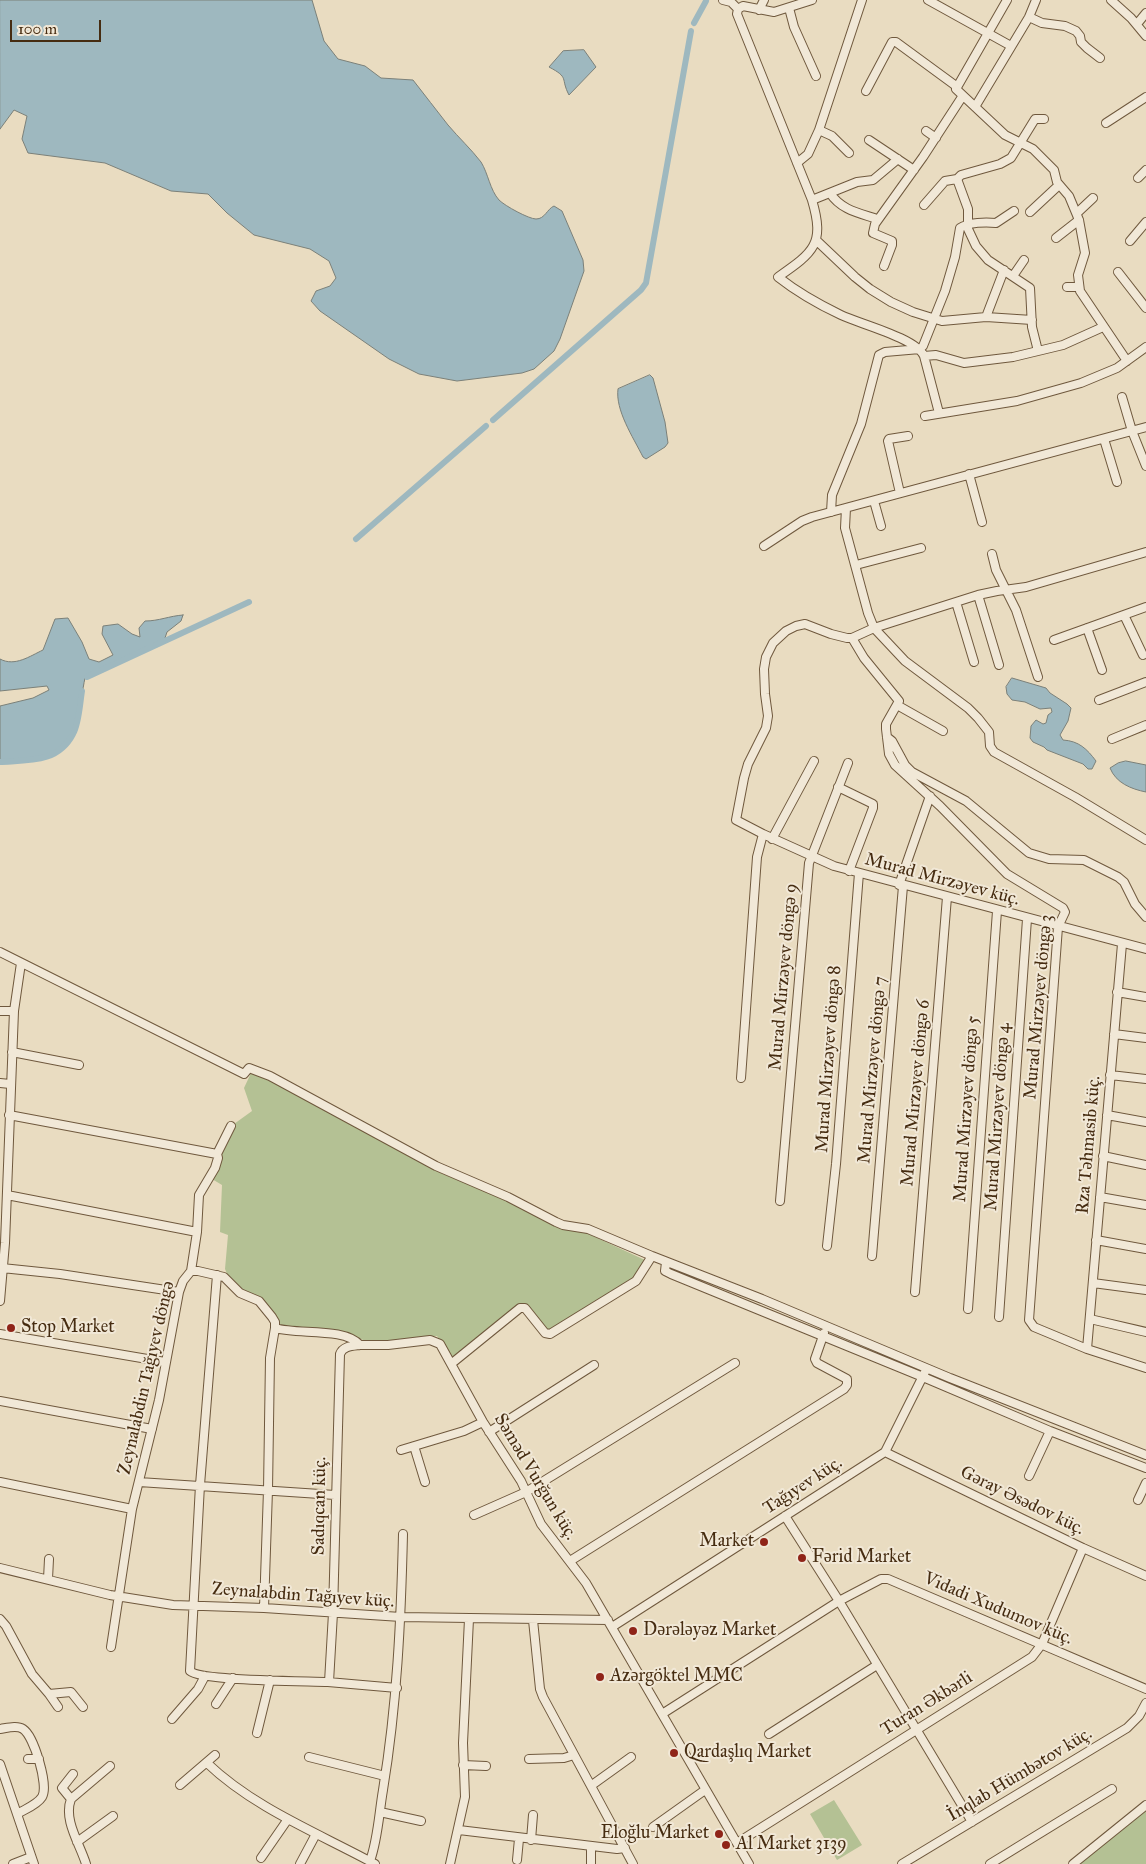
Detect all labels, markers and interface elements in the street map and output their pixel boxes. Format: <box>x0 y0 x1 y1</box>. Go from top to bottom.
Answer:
scale bar <box>12 10 104 42</box>
text: 100 m <box>18 20 57 38</box>
street label: Murad Mirzəyev küç. <box>862 849 1022 911</box>
street label: Murad Mirzəyev döngə 9 <box>765 882 803 1072</box>
street label: Murad Mirzəyev döngə 3 <box>1020 914 1058 1100</box>
street label: Murad Mirzəyev döngə 8 <box>812 965 846 1153</box>
street label: Murad Mirzəyev döngə 7 <box>854 975 892 1165</box>
street label: Murad Mirzəyev döngə 6 <box>897 999 935 1187</box>
street label: Murad Mirzəyev döngə 5 <box>950 1015 984 1203</box>
street label: Murad Mirzəyev döngə 4 <box>981 1022 1015 1212</box>
street label: Rza Təhmasib küç. <box>1072 1075 1106 1215</box>
street label: Zeynalabdin Tağıyev döngə <box>114 1279 180 1477</box>
place label: Stop Market <box>21 1317 115 1339</box>
marker: Stop Market <box>5 1322 17 1334</box>
street label: Səməd Vurğun küç. <box>489 1410 581 1544</box>
street label: Tağıyev küç. <box>759 1453 847 1519</box>
street label: Sadıqcan küç. <box>308 1456 332 1556</box>
street label: Gəray Əsədov küç. <box>957 1462 1087 1540</box>
place label: Market <box>699 1531 754 1553</box>
marker: Market <box>758 1536 770 1548</box>
place label: Fərid Market <box>812 1547 911 1569</box>
marker: Fərid Market <box>796 1552 808 1564</box>
street label: Vidadi Xudumov küç. <box>920 1568 1076 1650</box>
street label: Zeynalabdin Tağıyev küç. <box>211 1579 395 1613</box>
place label: Dərələyəz Market <box>643 1620 776 1642</box>
marker: Dərələyəz Market <box>627 1625 639 1637</box>
place label: Azərgöktel MMC <box>610 1666 743 1688</box>
street label: Turan Əkbərli <box>877 1667 977 1741</box>
marker: Azərgöktel MMC <box>594 1671 606 1683</box>
street label: İnqlab Hümbətov küç. <box>944 1723 1096 1827</box>
place label: Qardaşlıq Market <box>684 1742 811 1764</box>
marker: Qardaşlıq Market <box>668 1747 680 1759</box>
place label: Eloğlu Market <box>601 1823 709 1845</box>
marker: Eloğlu Market <box>713 1828 725 1840</box>
place label: Al Market 3139 <box>736 1834 847 1856</box>
marker: Al Market 3139 <box>720 1839 732 1851</box>

